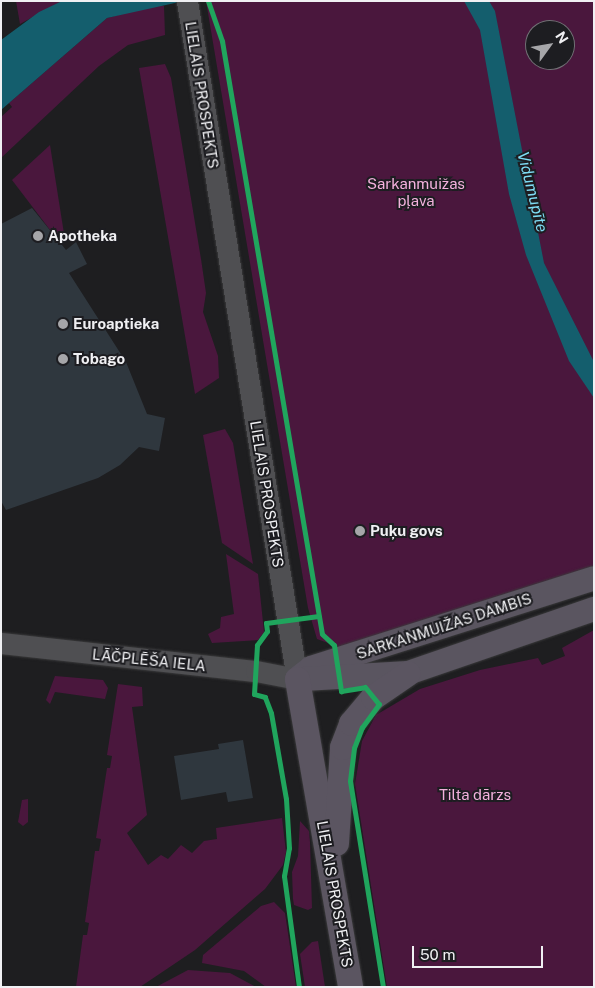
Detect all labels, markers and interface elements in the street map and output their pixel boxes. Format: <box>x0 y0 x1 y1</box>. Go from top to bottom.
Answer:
street label: LIELAIS PROSPEKTS <box>181 20 223 170</box>
north arrow <box>525 20 575 70</box>
text: N <box>552 29 572 46</box>
water label: Vidumupīte <box>513 150 551 234</box>
park label: Sarkanmuižas pļava <box>367 174 465 209</box>
place label: Apotheka <box>48 227 117 245</box>
marker: Apotheka <box>32 230 44 242</box>
place label: Euroaptieka <box>73 315 159 333</box>
marker: Euroaptieka <box>57 318 69 330</box>
place label: Tobago <box>73 350 125 368</box>
marker: Tobago <box>57 353 69 365</box>
street label: LIELAIS PROSPEKTS <box>246 419 288 569</box>
place label: Puķu govs <box>370 522 443 540</box>
marker: Puķu govs <box>354 525 366 537</box>
street label: SARKANMUIŽAS DAMBIS <box>354 589 534 663</box>
street label: LĀČPLĒŠA IELA <box>91 645 207 675</box>
park label: Tilta dārzs <box>439 786 511 804</box>
street label: LIELAIS PROSPEKTS <box>313 819 357 969</box>
scale bar <box>415 936 546 968</box>
text: 50 m <box>420 946 455 963</box>

